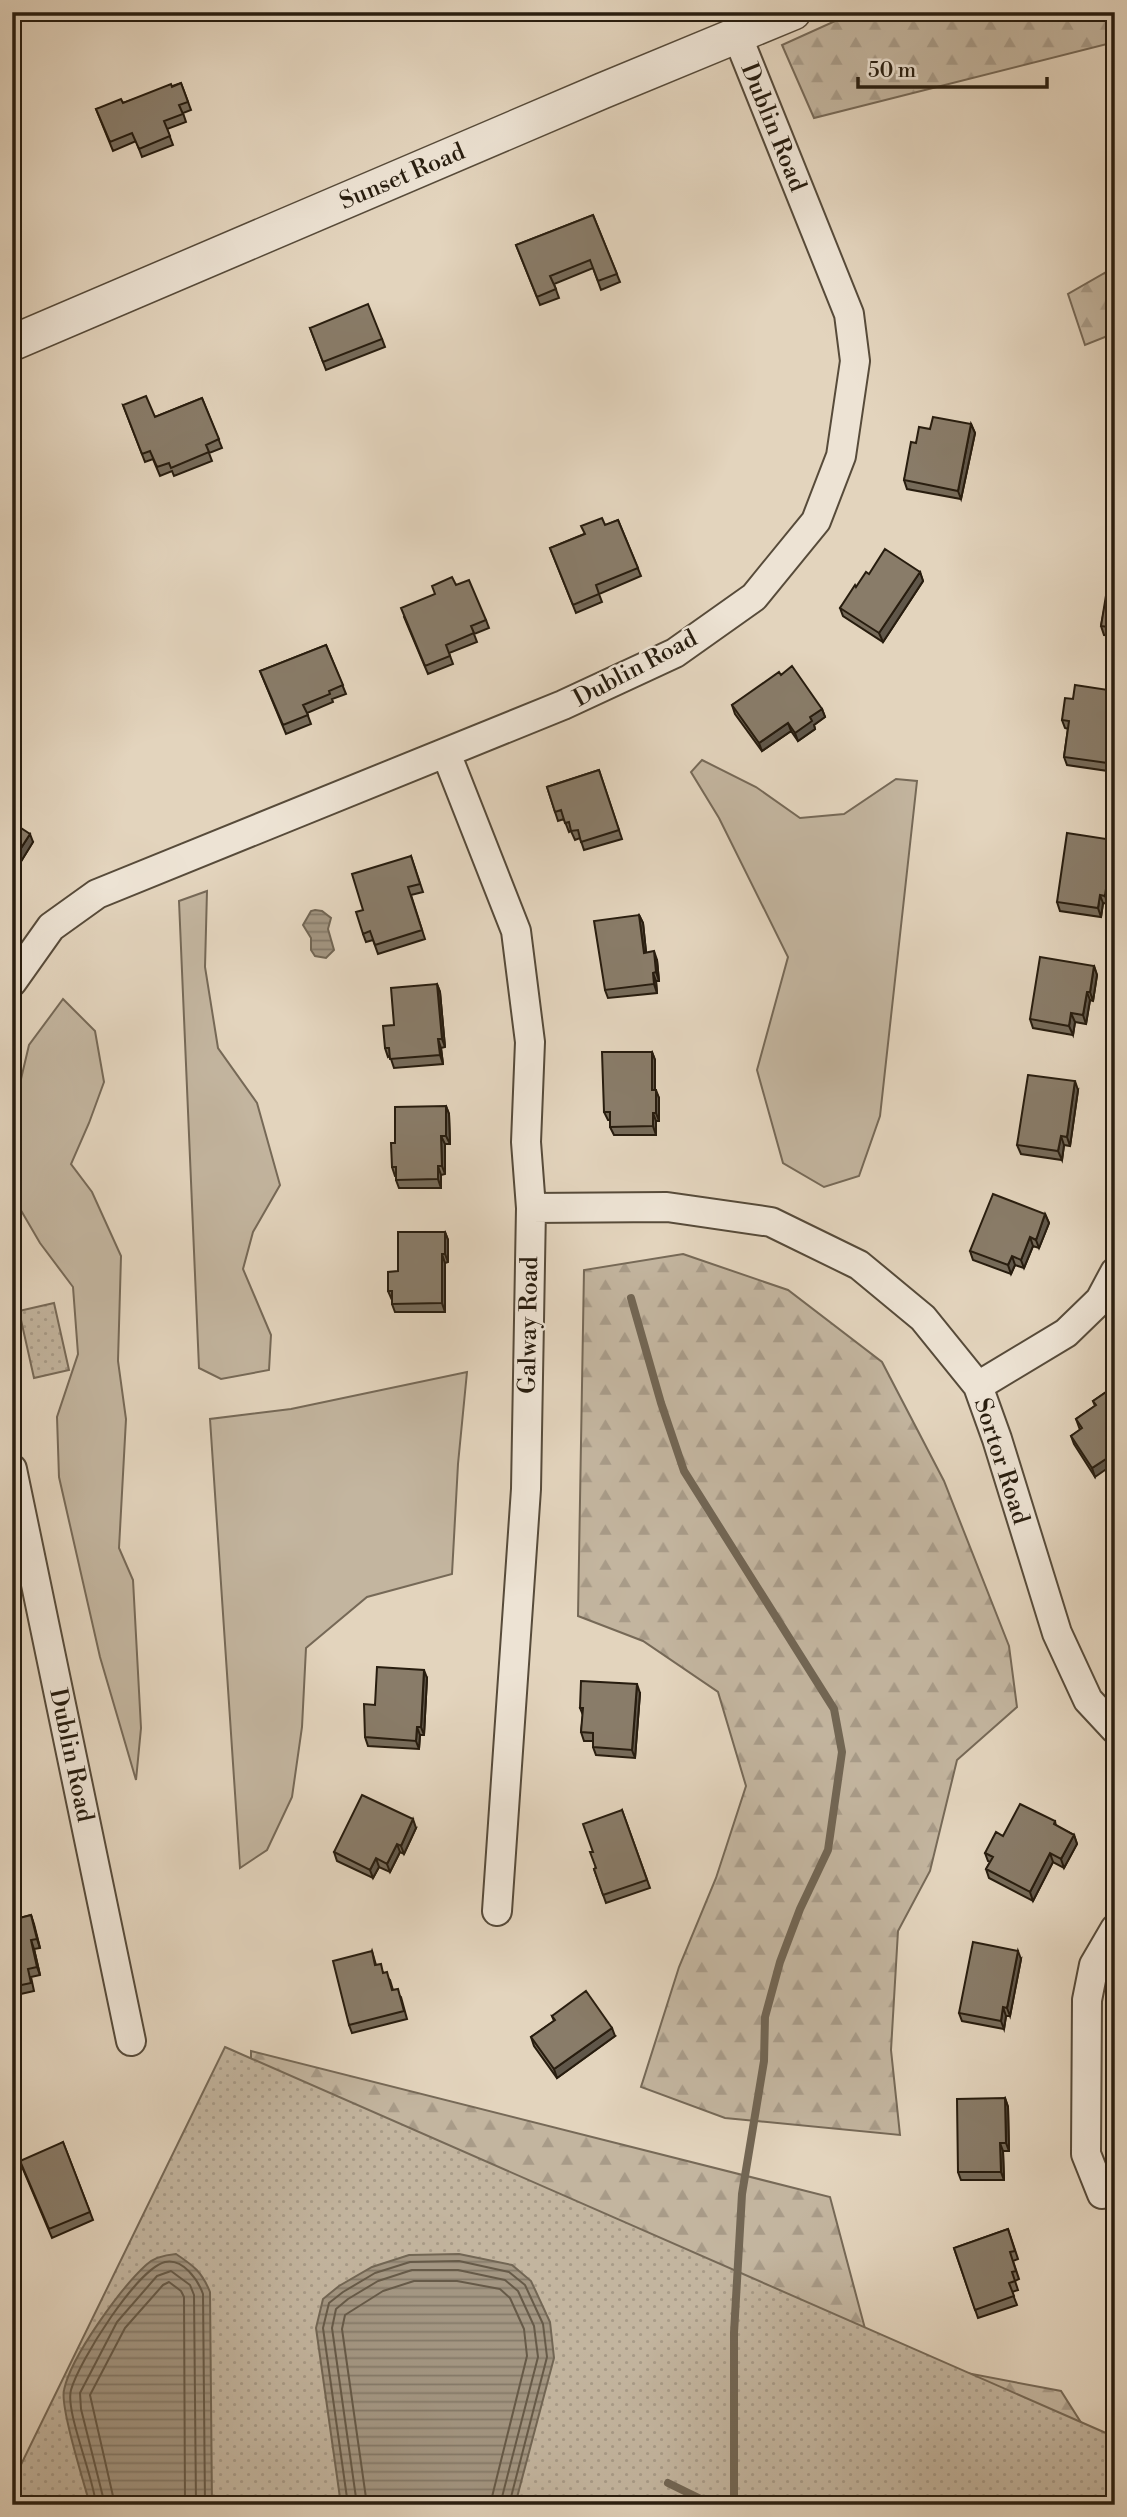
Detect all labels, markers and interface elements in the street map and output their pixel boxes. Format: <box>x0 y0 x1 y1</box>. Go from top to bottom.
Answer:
scale bar <box>858 46 1046 90</box>
text: 50 m <box>868 58 916 84</box>
street label: Dublin Road <box>734 59 813 196</box>
street label: Sunset Road <box>335 137 470 217</box>
street label: Dublin Road <box>568 624 703 714</box>
street label: Galway Road <box>513 1255 545 1394</box>
street label: Sortor Road <box>967 1394 1036 1529</box>
street label: Dublin Road <box>42 1686 100 1825</box>

